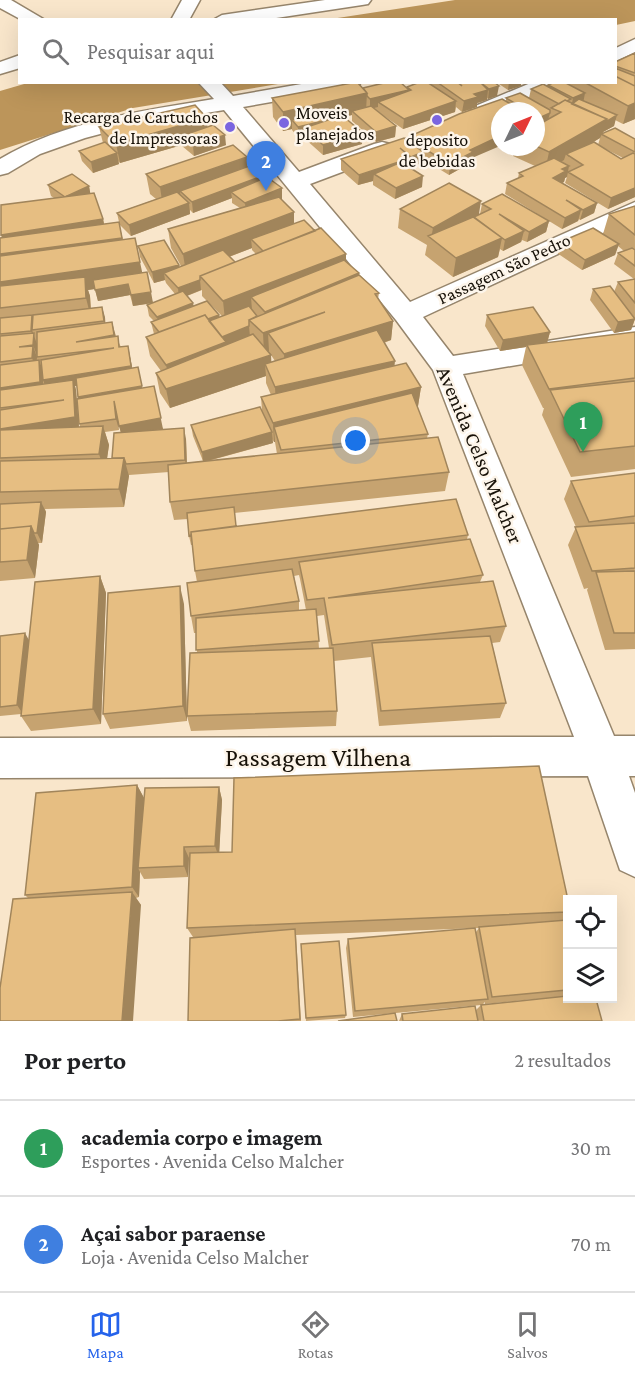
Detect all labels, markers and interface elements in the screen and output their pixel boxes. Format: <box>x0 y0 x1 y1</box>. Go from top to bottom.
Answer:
search box <box>18 18 617 84</box>
icon: search <box>39 35 72 68</box>
text: Pesquisar aqui <box>87 39 214 64</box>
north arrow <box>491 102 545 156</box>
place label: Moveis planejados <box>296 103 374 145</box>
place label: Recarga de Cartuchos de Impressoras <box>64 107 218 148</box>
marker: deposito de bebidas <box>430 113 444 127</box>
marker: Moveis planejados <box>277 116 291 130</box>
marker: Recarga de Cartuchos de Impressoras <box>223 120 237 134</box>
place label: deposito de bebidas <box>399 130 475 171</box>
pin: 2 <box>246 142 286 191</box>
street label: Passagem São Pedro <box>435 229 574 308</box>
street label: Avenida Celso Malcher <box>432 363 528 548</box>
pin: 1 <box>564 402 602 452</box>
your location <box>341 426 370 455</box>
street label: Passagem Vilhena <box>225 743 411 772</box>
map controls <box>563 895 617 1003</box>
button: locate <box>563 895 617 949</box>
button: layers <box>563 949 617 1003</box>
text: Por perto <box>24 1046 126 1075</box>
text: 2 resultados <box>514 1049 611 1071</box>
text: academia corpo e imagem <box>81 1125 322 1150</box>
text: 1 <box>40 1137 47 1159</box>
text: 30 m <box>570 1137 611 1159</box>
text: Esportes · Avenida Celso Malcher <box>81 1150 344 1172</box>
text: Açai sabor paraense <box>81 1221 265 1246</box>
text: 2 <box>38 1233 49 1255</box>
text: 70 m <box>571 1233 611 1255</box>
text: Loja · Avenida Celso Malcher <box>81 1246 309 1268</box>
tab: Mapa <box>87 1308 124 1361</box>
tab: Rotas <box>298 1308 333 1361</box>
tab: Salvos <box>507 1308 548 1361</box>

